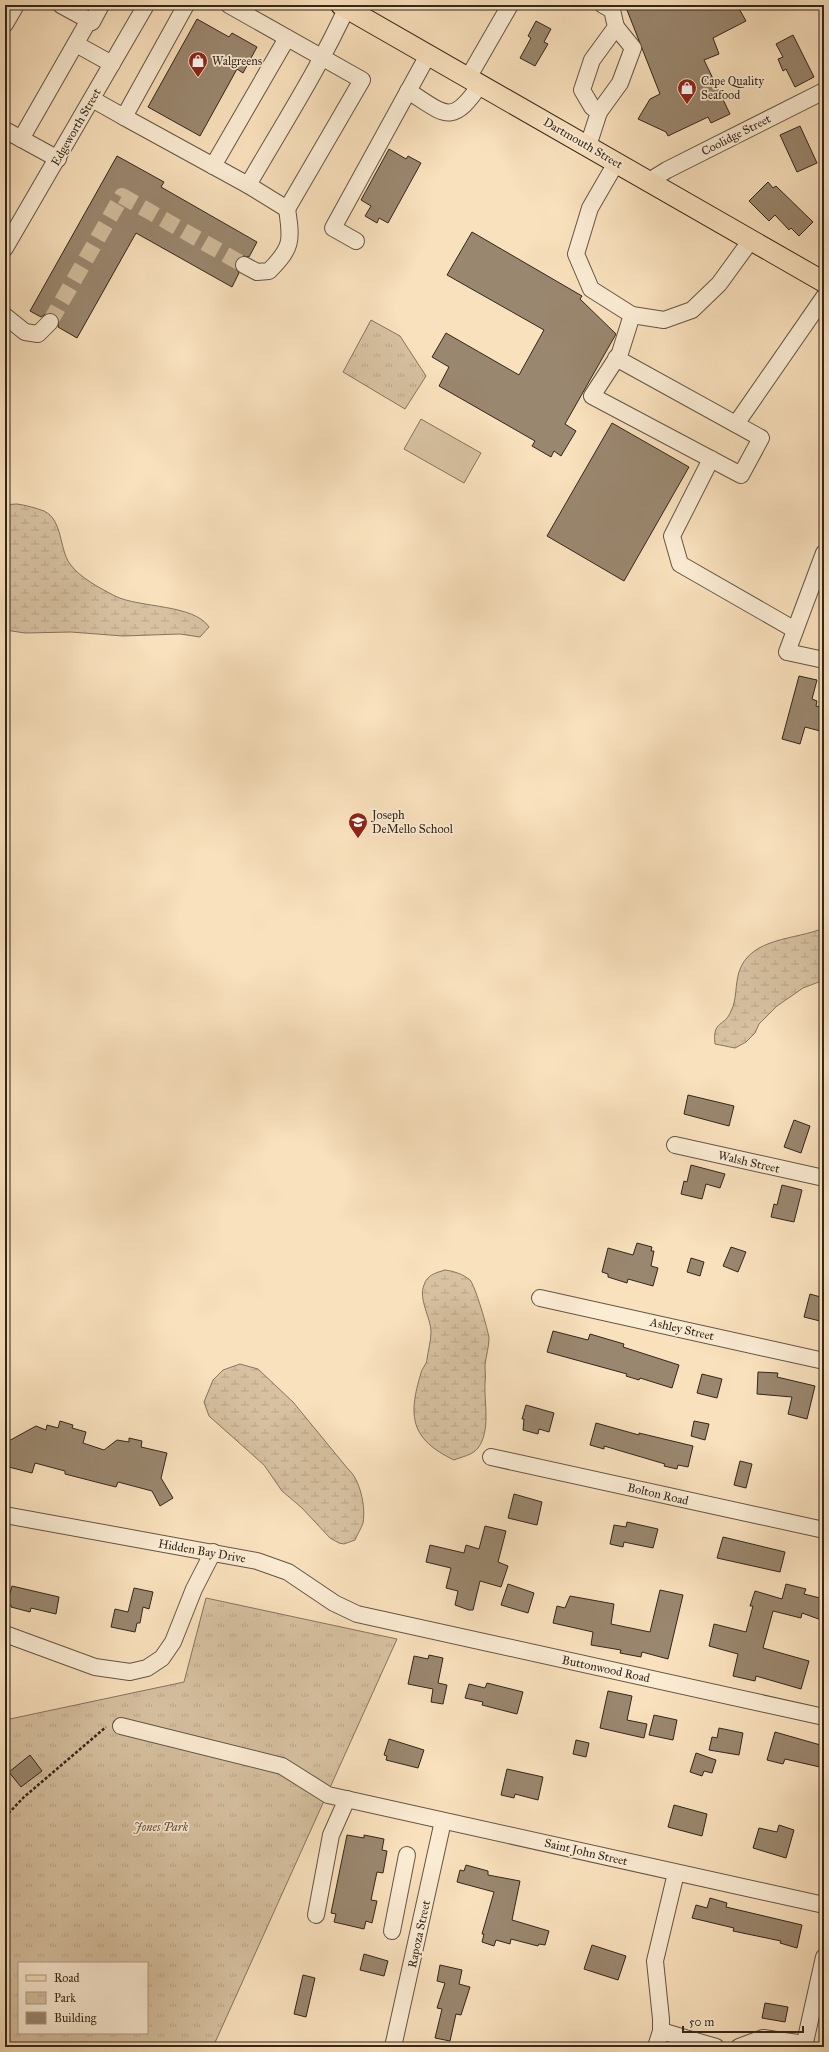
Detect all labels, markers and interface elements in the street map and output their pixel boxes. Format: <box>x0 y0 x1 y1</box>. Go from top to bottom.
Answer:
shop icon: Walgreens <box>187 50 209 78</box>
place label: Walgreens <box>212 54 262 69</box>
place label: Cape Quality Seafood <box>701 74 765 102</box>
shop icon: Cape Quality Seafood <box>676 77 698 105</box>
street label: Edgeworth Street <box>48 85 105 169</box>
street label: Coolidge Street <box>699 111 774 159</box>
street label: Dartmouth Street <box>541 115 626 172</box>
place label: Joseph DeMello School <box>370 808 454 836</box>
school or university icon: Joseph DeMello School <box>347 811 369 839</box>
street label: Walsh Street <box>717 1148 782 1176</box>
street label: Ashley Street <box>648 1315 716 1343</box>
street label: Bolton Road <box>626 1480 690 1508</box>
street label: Hidden Bay Drive <box>157 1536 247 1566</box>
street label: Buttonwood Road <box>561 1653 651 1685</box>
park label: Jones Park <box>133 1820 189 1834</box>
street label: Saint John Street <box>543 1836 630 1869</box>
street label: Rapoza Street <box>405 1898 433 1969</box>
legend <box>18 1962 148 2034</box>
text: Road <box>54 1971 80 1985</box>
text: Park <box>54 1991 76 2005</box>
scale bar <box>683 2008 803 2034</box>
text: Building <box>54 2011 97 2026</box>
text: 50 m <box>689 2015 714 2029</box>

